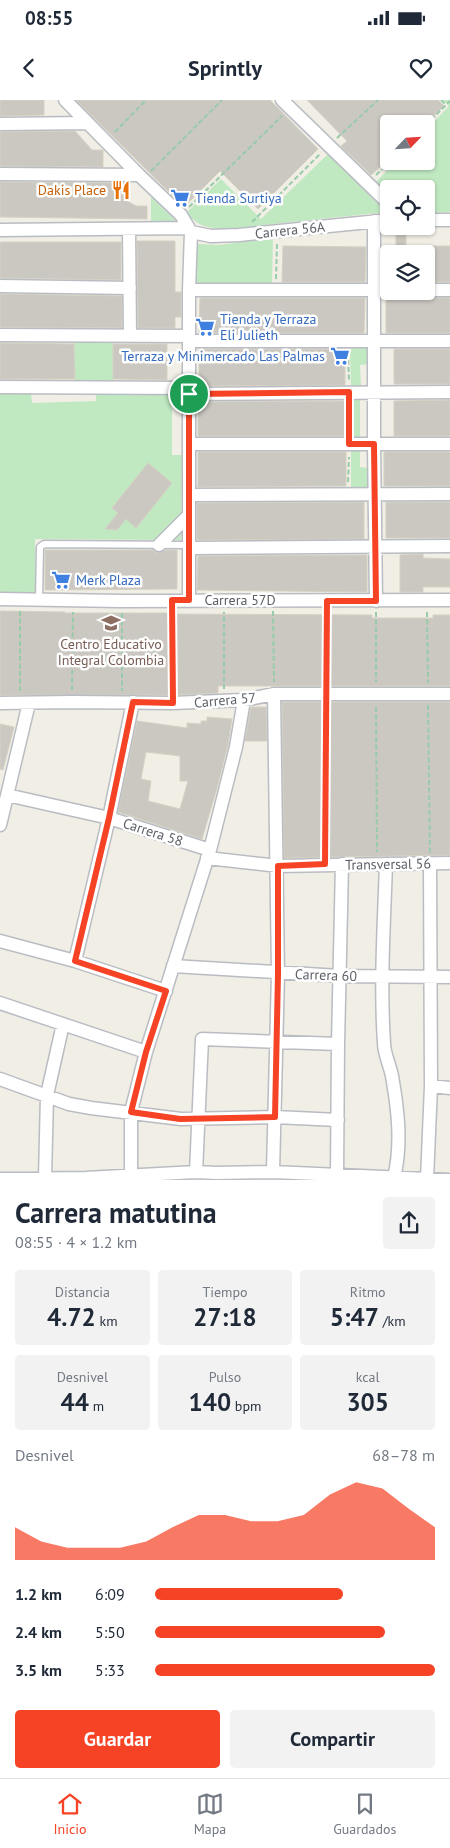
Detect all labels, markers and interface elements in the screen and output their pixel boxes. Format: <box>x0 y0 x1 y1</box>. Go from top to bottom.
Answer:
text: 08:55 <box>25 6 73 30</box>
icon: back <box>15 54 43 82</box>
text: Sprintly <box>188 54 262 82</box>
icon: heart <box>407 54 435 82</box>
north arrow <box>380 115 435 170</box>
map controls <box>380 115 435 300</box>
restaurant icon: Dakis Place <box>110 179 132 201</box>
button: locate <box>380 180 435 235</box>
place label: Dakis Place <box>38 181 106 199</box>
supermarket icon: Tienda Surtiya <box>169 187 191 209</box>
place label: Tienda Surtiya <box>195 189 282 207</box>
street label: Carrera 56A <box>254 217 327 243</box>
button: layers <box>380 245 435 300</box>
place label: Tienda y Terraza Eli Julieth <box>220 310 316 344</box>
supermarket icon: Tienda y Terraza Eli Julieth <box>194 316 216 338</box>
supermarket icon: Terraza y Minimercado Las Palmas <box>329 345 351 367</box>
place label: Terraza y Minimercado Las Palmas <box>121 347 325 365</box>
pin <box>168 373 210 415</box>
icon: arrive <box>175 380 203 408</box>
supermarket icon: Merk Plaza <box>50 569 72 591</box>
place label: Merk Plaza <box>76 571 141 589</box>
street label: Carrera 57D <box>204 591 276 609</box>
school or university icon: Centro Educativo Integral Colombia <box>100 612 122 634</box>
place label: Centro Educativo Integral Colombia <box>58 635 164 669</box>
street label: Carrera 57 <box>193 688 257 712</box>
street label: Carrera 58 <box>121 814 185 850</box>
street label: Transversal 56 <box>345 854 431 874</box>
street label: Carrera 60 <box>295 965 358 985</box>
text: Carrera matutina <box>15 1194 217 1231</box>
button: share <box>383 1197 435 1249</box>
text: 08:55 · 4 × 1.2 km <box>15 1232 137 1252</box>
text: Distancia <box>55 1283 110 1301</box>
text: Tiempo <box>202 1283 248 1301</box>
text: Ritmo <box>350 1283 386 1301</box>
text: 4.72 <box>47 1301 96 1333</box>
text: 27:18 <box>193 1301 257 1333</box>
text: 5:47 <box>330 1301 379 1333</box>
text: km <box>96 1312 118 1330</box>
text: /km <box>379 1312 406 1330</box>
text: Desnivel <box>57 1368 108 1386</box>
text: Pulso <box>209 1368 241 1386</box>
text: kcal <box>356 1368 380 1386</box>
text: 44 <box>61 1386 89 1418</box>
text: 140 <box>189 1386 231 1418</box>
text: 305 <box>346 1386 389 1418</box>
text: m <box>89 1397 104 1415</box>
text: bpm <box>231 1397 261 1415</box>
text: Desnivel <box>15 1445 74 1465</box>
text: 68–78 m <box>372 1445 435 1465</box>
text: 1.2 km <box>15 1584 62 1604</box>
text: 6:09 <box>95 1584 125 1604</box>
text: 2.4 km <box>15 1622 62 1642</box>
text: 5:50 <box>95 1622 125 1642</box>
text: 3.5 km <box>15 1660 62 1680</box>
text: 5:33 <box>95 1660 125 1680</box>
button: Guardar <box>15 1710 220 1768</box>
button: Compartir <box>230 1710 435 1768</box>
tab: Inicio <box>54 1790 87 1838</box>
tab: Mapa <box>194 1790 226 1838</box>
tab: Guardados <box>333 1790 396 1838</box>

